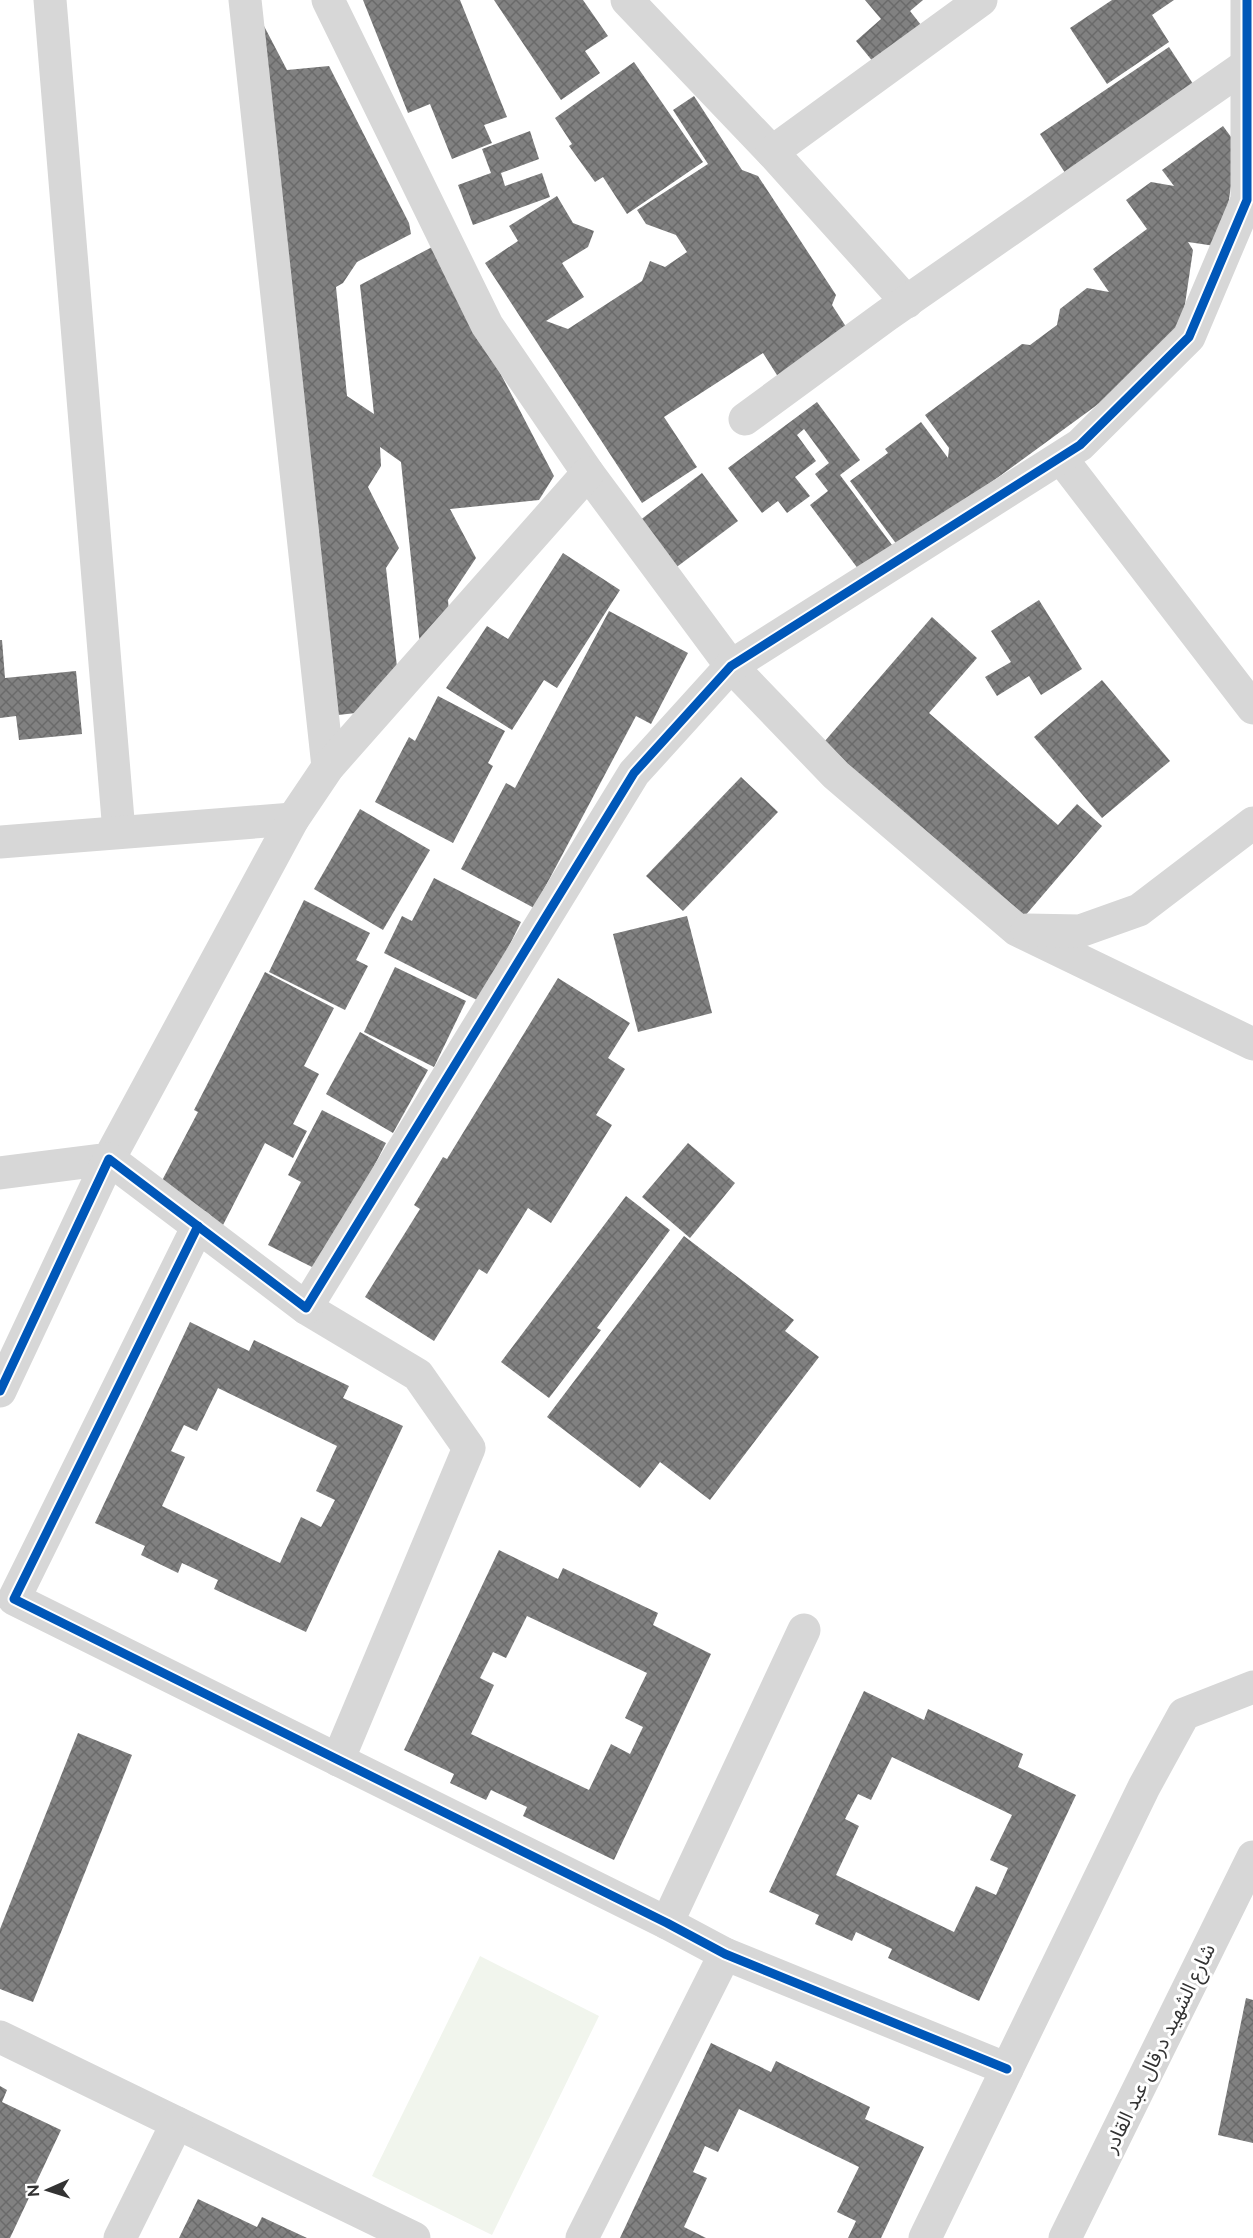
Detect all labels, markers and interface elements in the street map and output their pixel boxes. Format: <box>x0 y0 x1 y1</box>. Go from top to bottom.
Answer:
street label: شارع الشهيد درقال عبد القادر <box>1097 1940 1223 2159</box>
north arrow <box>18 2160 78 2220</box>
text: N <box>24 2184 43 2197</box>

